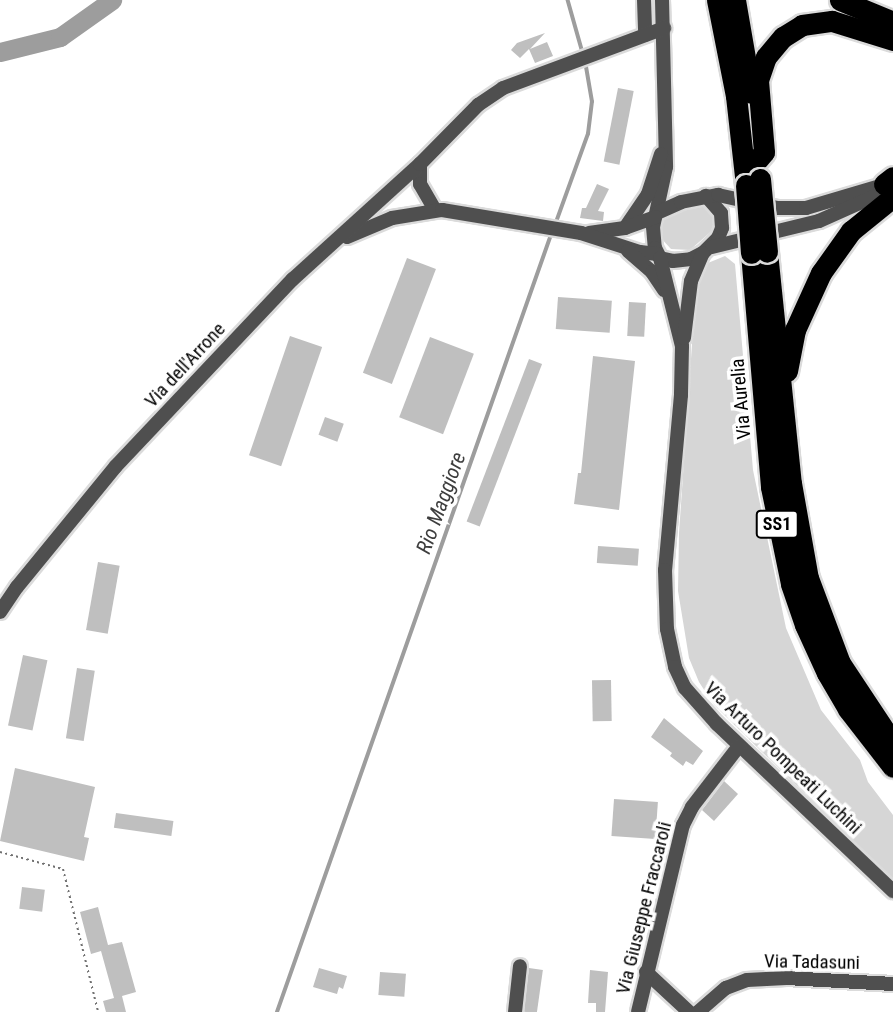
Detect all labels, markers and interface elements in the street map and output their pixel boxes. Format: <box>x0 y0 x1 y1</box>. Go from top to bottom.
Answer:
street label: Via dell'Arrone <box>140 318 230 412</box>
street label: Via Aurelia <box>726 358 756 440</box>
water label: Rio Maggiore <box>411 449 471 557</box>
road number: SS1 <box>754 510 800 538</box>
street label: Via Arturo Pompeati Luchini <box>700 677 866 839</box>
street label: Via Giuseppe Fraccaroli <box>612 819 676 997</box>
street label: Via Tadasuni <box>764 950 860 974</box>

